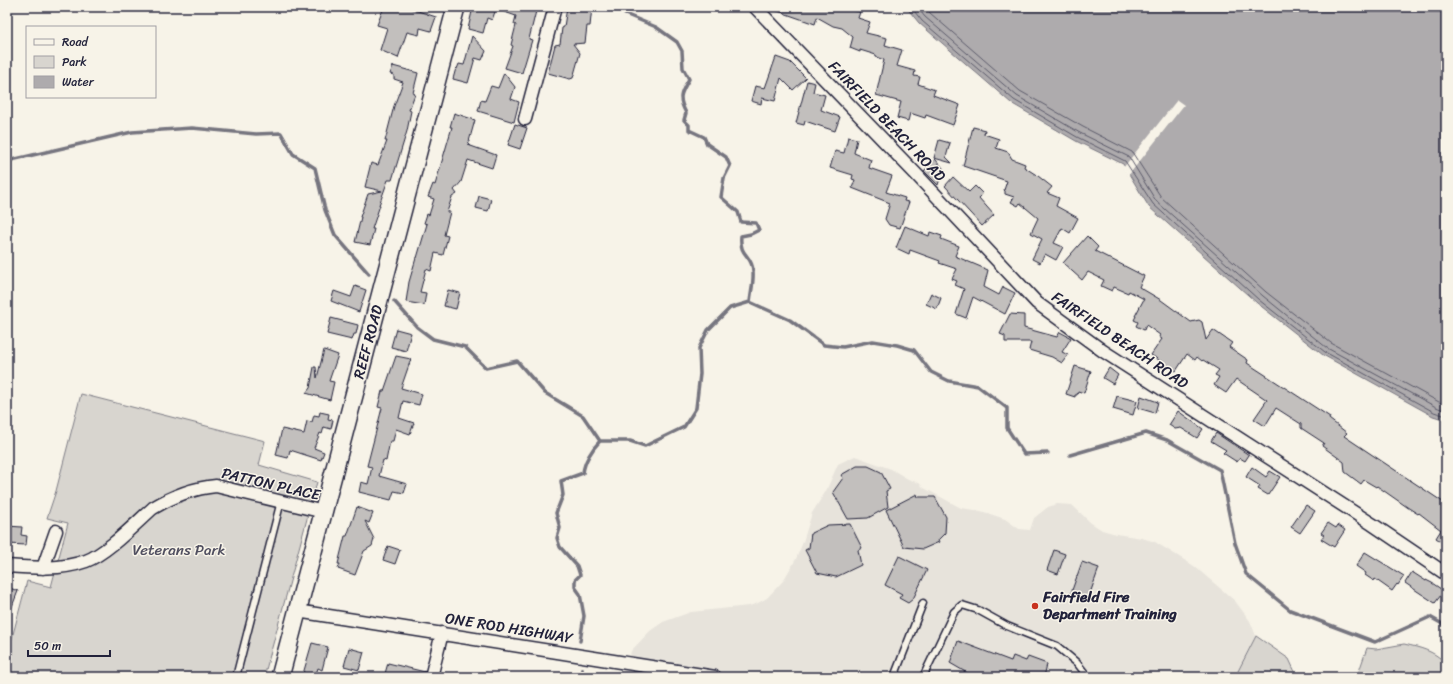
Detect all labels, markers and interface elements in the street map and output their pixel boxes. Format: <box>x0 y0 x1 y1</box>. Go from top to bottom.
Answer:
legend <box>26 26 156 98</box>
text: Road <box>62 31 89 53</box>
text: Park <box>62 51 87 73</box>
street label: FAIRFIELD BEACH ROAD <box>822 54 952 188</box>
text: Water <box>62 71 95 93</box>
street label: FAIRFIELD BEACH ROAD <box>1046 284 1194 396</box>
street label: REEF ROAD <box>346 302 390 382</box>
street label: PATTON PLACE <box>219 460 324 508</box>
park label: Veterans Park <box>132 537 226 563</box>
place label: Fairfield Fire Department Training <box>1042 584 1177 627</box>
marker: Fairfield Fire Department Training <box>1030 601 1040 611</box>
street label: ONE ROD HIGHWAY <box>443 605 575 651</box>
scale bar <box>28 632 110 658</box>
text: 50 m <box>34 635 61 657</box>

